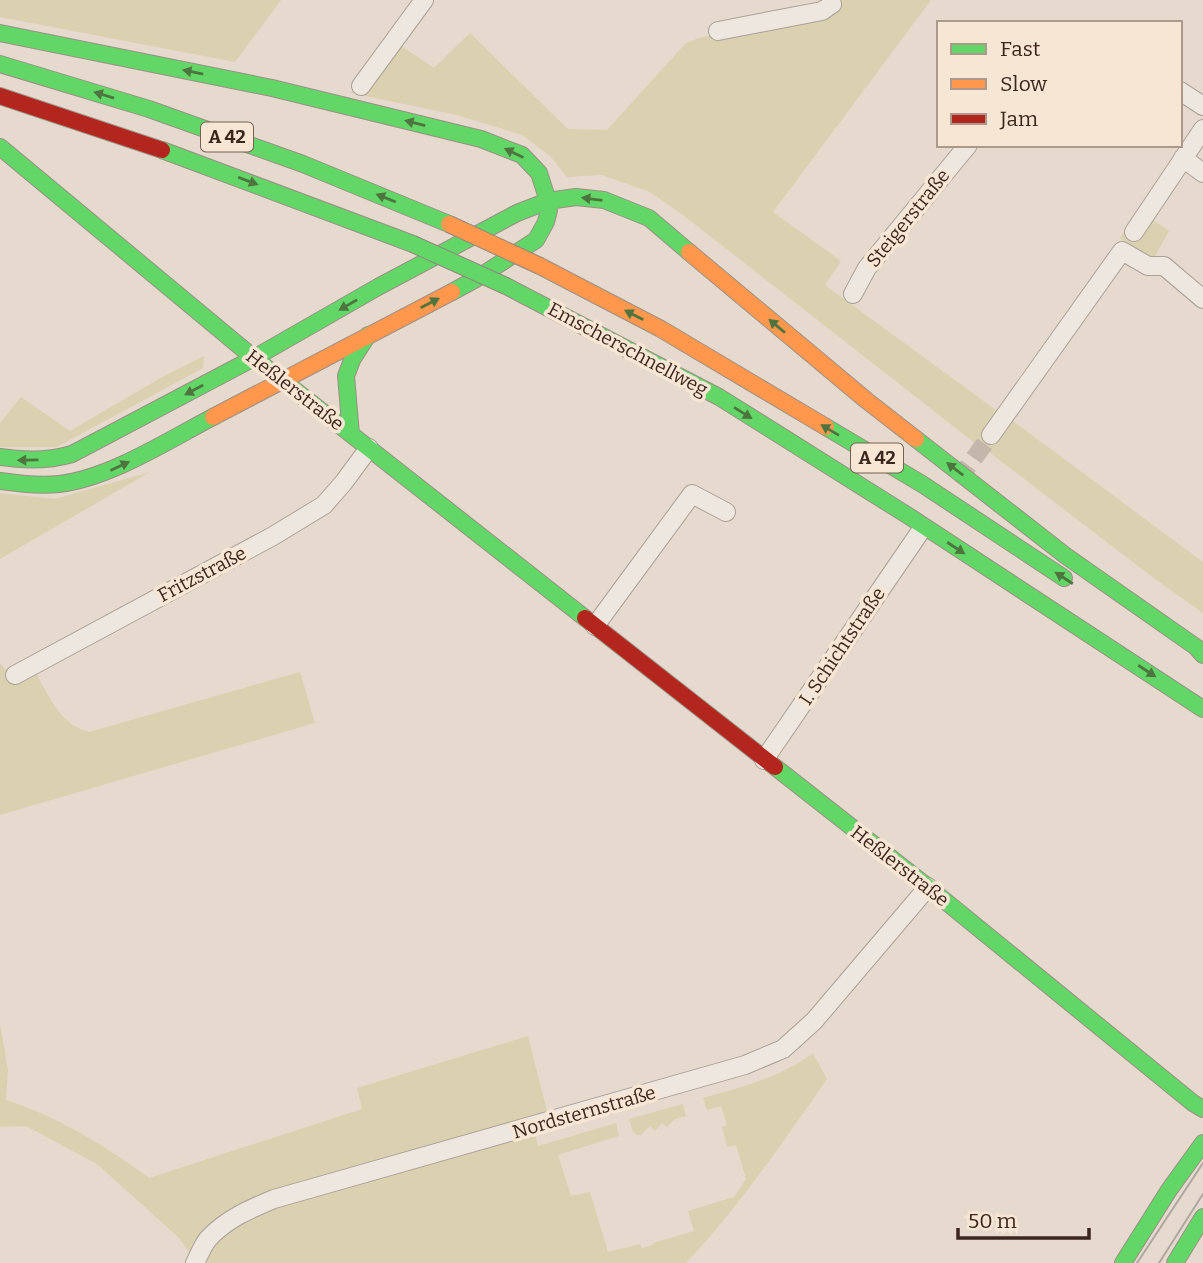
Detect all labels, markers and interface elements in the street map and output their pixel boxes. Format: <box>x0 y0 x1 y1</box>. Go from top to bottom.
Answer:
legend <box>937 21 1182 147</box>
text: Fast <box>1000 36 1041 62</box>
one-way arrow <box>182 66 204 77</box>
text: Slow <box>1000 71 1047 97</box>
one-way arrow <box>93 89 114 100</box>
text: Jam <box>999 106 1038 132</box>
one-way arrow <box>403 117 425 128</box>
road number: A 42 <box>201 122 253 152</box>
one-way arrow <box>504 148 524 160</box>
street label: Steigerstraße <box>861 164 955 272</box>
one-way arrow <box>238 176 259 187</box>
one-way arrow <box>376 192 396 204</box>
one-way arrow <box>581 194 603 205</box>
one-way arrow <box>420 297 440 308</box>
street label: Emscherschnellweg <box>544 297 712 401</box>
one-way arrow <box>338 298 357 311</box>
one-way arrow <box>624 310 644 321</box>
one-way arrow <box>769 319 786 334</box>
street label: Heßlerstraße <box>241 345 349 435</box>
one-way arrow <box>184 384 204 396</box>
one-way arrow <box>734 406 753 419</box>
one-way arrow <box>821 423 840 436</box>
road number: A 42 <box>851 444 903 472</box>
one-way arrow <box>17 455 39 466</box>
one-way arrow <box>109 460 130 471</box>
one-way arrow <box>946 461 964 476</box>
street label: Fritzstraße <box>154 541 250 607</box>
one-way arrow <box>947 541 966 554</box>
one-way arrow <box>1054 571 1074 584</box>
street label: I. Schichtstraße <box>794 583 890 709</box>
one-way arrow <box>1138 665 1157 678</box>
street label: Heßlerstraße <box>846 821 954 911</box>
street label: Nordsternstraße <box>510 1081 658 1143</box>
scale bar <box>958 1196 1089 1240</box>
text: 50 m <box>968 1208 1017 1234</box>

